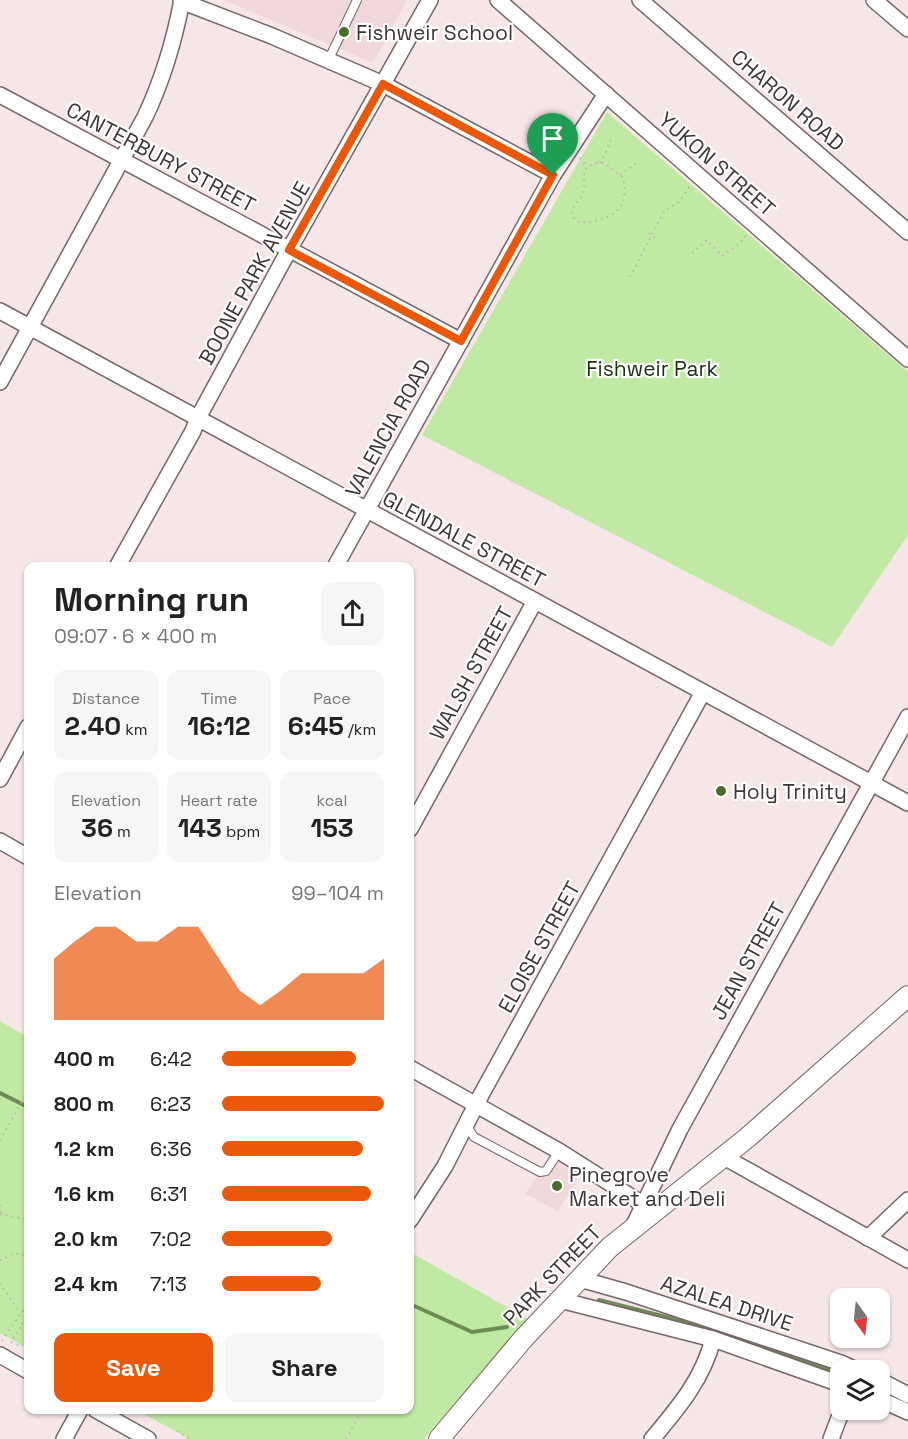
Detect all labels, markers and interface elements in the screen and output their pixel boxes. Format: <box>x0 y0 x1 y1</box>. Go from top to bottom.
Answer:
place label: Fishweir School <box>356 19 513 46</box>
marker: Fishweir School <box>337 25 351 39</box>
street label: CHARON ROAD <box>726 43 850 157</box>
street label: CANTERBURY STREET <box>62 96 260 218</box>
street label: YUKON STREET <box>653 106 781 222</box>
pin <box>527 113 578 175</box>
icon: arrive <box>536 122 569 155</box>
street label: BOONE PARK AVENUE <box>192 177 316 369</box>
street label: VALENCIA ROAD <box>339 354 437 502</box>
park label: Fishweir Park <box>586 355 718 382</box>
street label: GLENDALE STREET <box>378 485 550 593</box>
text: Morning run <box>54 579 249 621</box>
button: share <box>321 582 384 645</box>
street label: WALSH STREET <box>423 602 519 744</box>
text: 09:07 · 6 × 400 m <box>54 623 217 649</box>
text: Distance <box>72 688 140 709</box>
text: Time <box>201 688 237 709</box>
text: Pace <box>313 688 351 709</box>
text: 2.40 <box>64 709 121 743</box>
text: 16:12 <box>188 709 250 743</box>
text: 6:45 <box>288 709 344 743</box>
text: km <box>121 719 148 740</box>
text: /km <box>344 719 376 740</box>
place label: Holy Trinity <box>733 778 847 805</box>
marker: Holy Trinity <box>714 784 728 798</box>
text: Elevation <box>71 790 141 811</box>
text: Heart rate <box>180 790 258 811</box>
text: kcal <box>317 790 347 811</box>
text: 36 <box>81 811 113 845</box>
text: 143 <box>178 811 222 845</box>
text: 153 <box>310 811 354 845</box>
text: m <box>113 821 131 842</box>
text: bpm <box>222 821 260 842</box>
street label: ELOISE STREET <box>492 877 586 1017</box>
text: Elevation <box>54 880 142 906</box>
text: 99–104 m <box>291 880 384 906</box>
street label: JEAN STREET <box>705 897 791 1025</box>
text: 400 m <box>54 1046 115 1072</box>
text: 6:42 <box>150 1046 192 1072</box>
text: 800 m <box>54 1091 114 1117</box>
text: 6:23 <box>150 1091 191 1117</box>
text: 1.2 km <box>54 1136 114 1162</box>
text: 6:36 <box>150 1136 192 1162</box>
place label: Pinegrove Market and Deli <box>569 1161 726 1212</box>
marker: Pinegrove Market and Deli <box>550 1179 564 1193</box>
text: 1.6 km <box>54 1181 115 1207</box>
text: 6:31 <box>150 1181 187 1207</box>
street label: PARK STREET <box>497 1219 607 1331</box>
text: 2.0 km <box>54 1226 118 1252</box>
text: 7:02 <box>150 1226 191 1252</box>
street label: AZALEA DRIVE <box>658 1269 796 1337</box>
text: 2.4 km <box>54 1271 118 1297</box>
text: 7:13 <box>150 1271 187 1297</box>
north arrow <box>830 1288 890 1348</box>
map controls <box>830 1288 890 1420</box>
button: Save <box>54 1333 213 1402</box>
button: Share <box>225 1333 384 1402</box>
button: layers <box>830 1360 890 1420</box>

